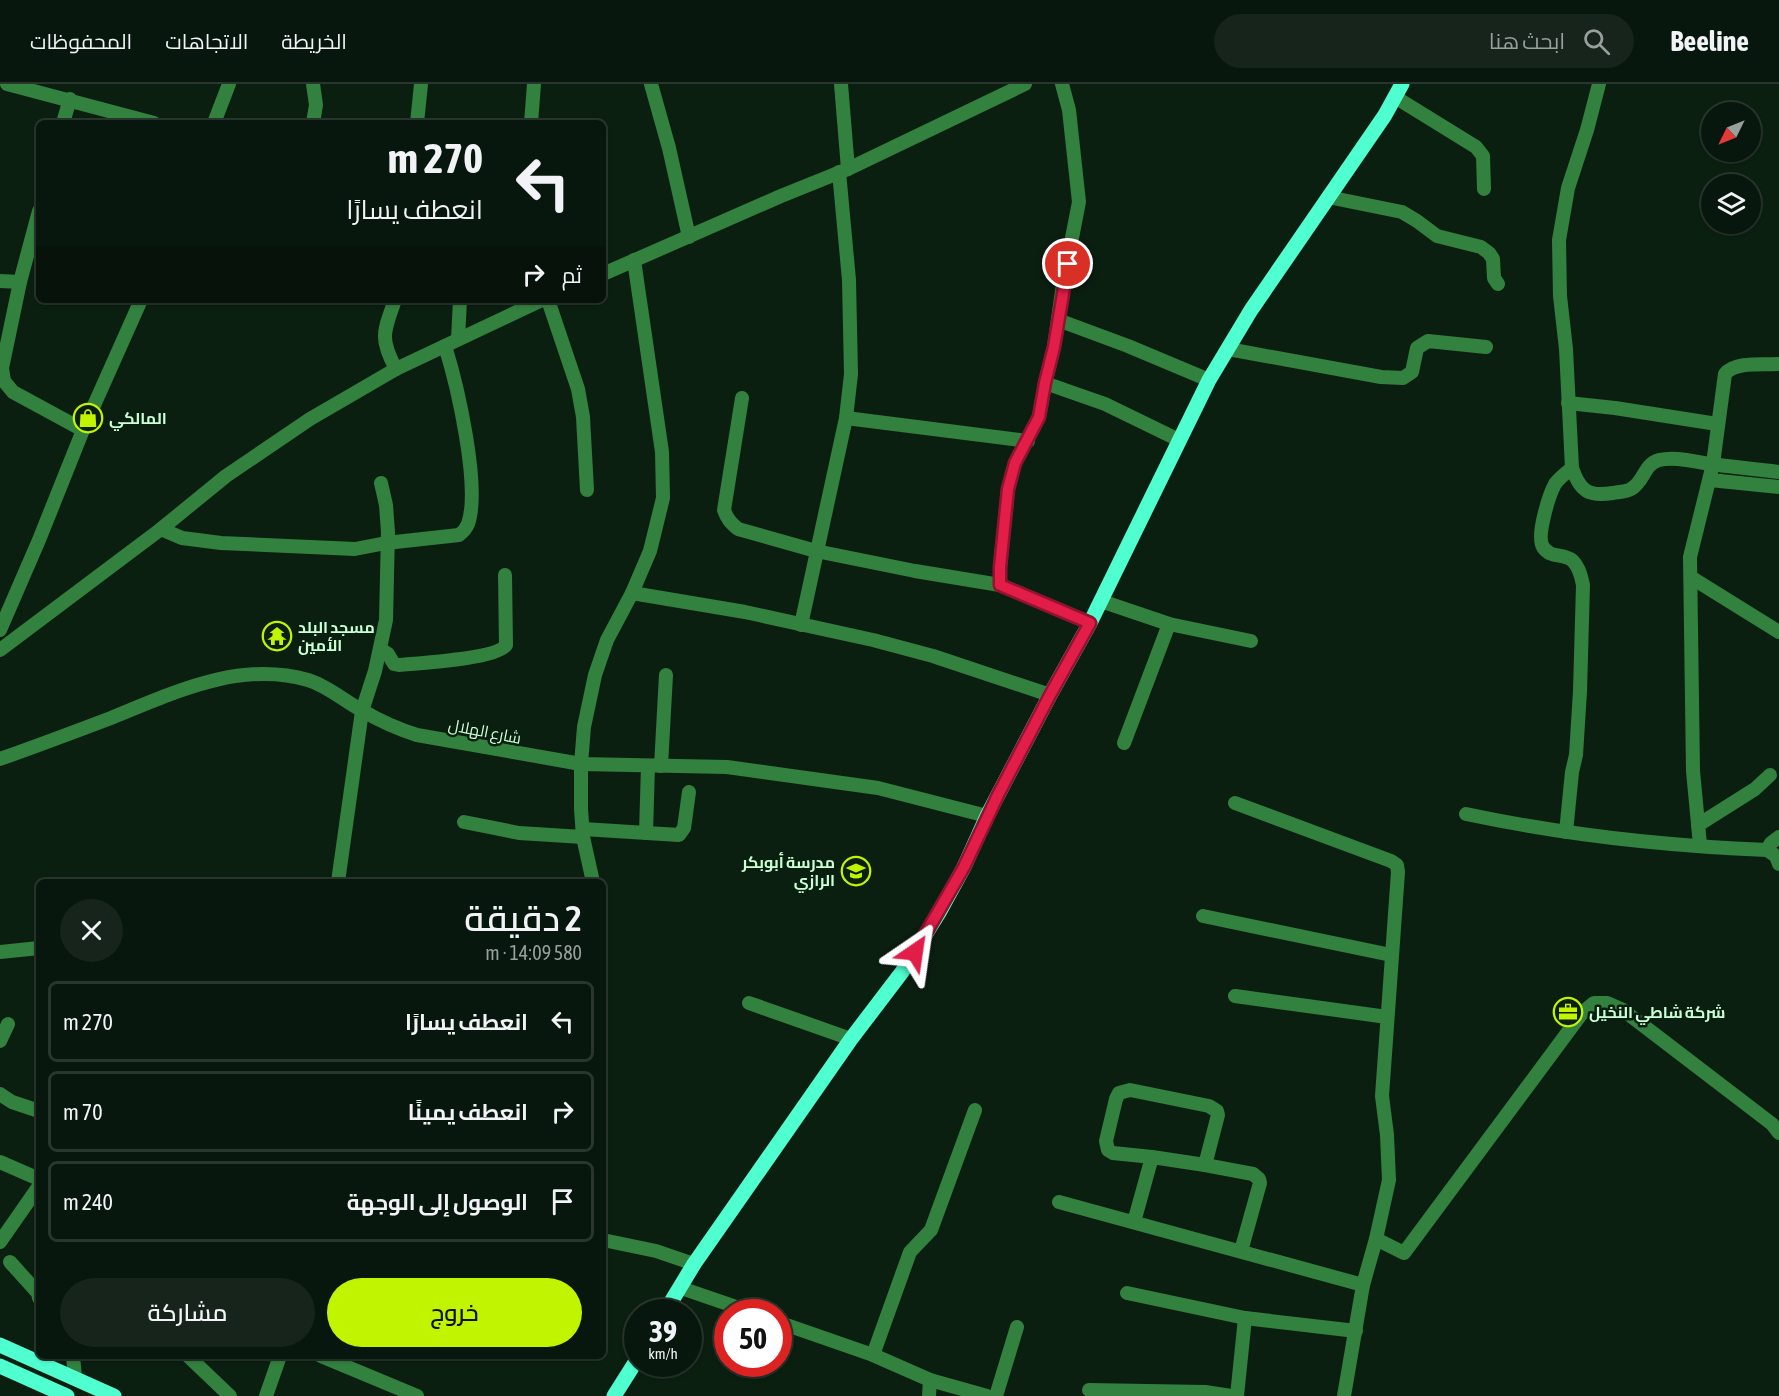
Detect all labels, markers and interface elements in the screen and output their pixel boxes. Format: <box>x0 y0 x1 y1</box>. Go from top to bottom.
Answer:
search box <box>1214 14 1634 68</box>
icon: search <box>1580 25 1613 58</box>
text: Beeline <box>1670 25 1749 57</box>
text: ابحث هنا <box>1489 28 1565 54</box>
text: المحفوظات <box>30 29 132 53</box>
text: الاتجاهات <box>165 29 248 53</box>
text: الخريطة <box>281 29 347 53</box>
north arrow <box>1701 102 1761 162</box>
map controls <box>1701 102 1761 234</box>
text: 270 m <box>388 134 483 182</box>
icon: left <box>504 144 582 222</box>
button: layers <box>1701 174 1761 234</box>
text: انعطف يسارًا <box>346 194 483 225</box>
pin <box>1042 238 1093 289</box>
icon: arrive <box>1051 247 1084 280</box>
icon: right <box>517 258 550 291</box>
text: ثم <box>562 262 582 288</box>
shop icon: المالكي <box>72 402 104 434</box>
place label: المالكي <box>109 409 167 431</box>
place label: مسجد البلد الأمين <box>298 618 375 655</box>
temple icon: مسجد البلد الأمين <box>261 620 293 652</box>
street label: شارع الهلال <box>446 715 523 750</box>
place label: مدرسة أبوبكر الرازي <box>741 852 835 893</box>
school or university icon: مدرسة أبوبكر الرازي <box>840 855 872 887</box>
text: 2 دقيقة <box>464 897 582 939</box>
button: close <box>60 899 123 962</box>
position arrow <box>883 920 947 984</box>
text: 580 m · 14:09 <box>485 941 582 964</box>
office icon: شركة شاطي النخيل <box>1552 996 1584 1028</box>
place label: شركة شاطي النخيل <box>1589 1003 1726 1025</box>
icon: left <box>546 1005 579 1038</box>
text: 270 m <box>63 1009 113 1035</box>
text: انعطف يسارًا <box>405 1009 528 1035</box>
icon: right <box>546 1095 579 1128</box>
text: 70 m <box>63 1099 103 1125</box>
text: انعطف يمينًا <box>408 1099 528 1125</box>
icon: arrive <box>546 1185 579 1218</box>
text: 240 m <box>63 1189 113 1215</box>
text: الوصول إلى الوجهة <box>347 1189 528 1215</box>
button: مشاركة <box>60 1278 315 1347</box>
button: خروج <box>327 1278 582 1347</box>
speed limit sign: 50 <box>714 1299 792 1377</box>
text: 39 <box>649 1314 677 1348</box>
text: km/h <box>648 1345 678 1362</box>

